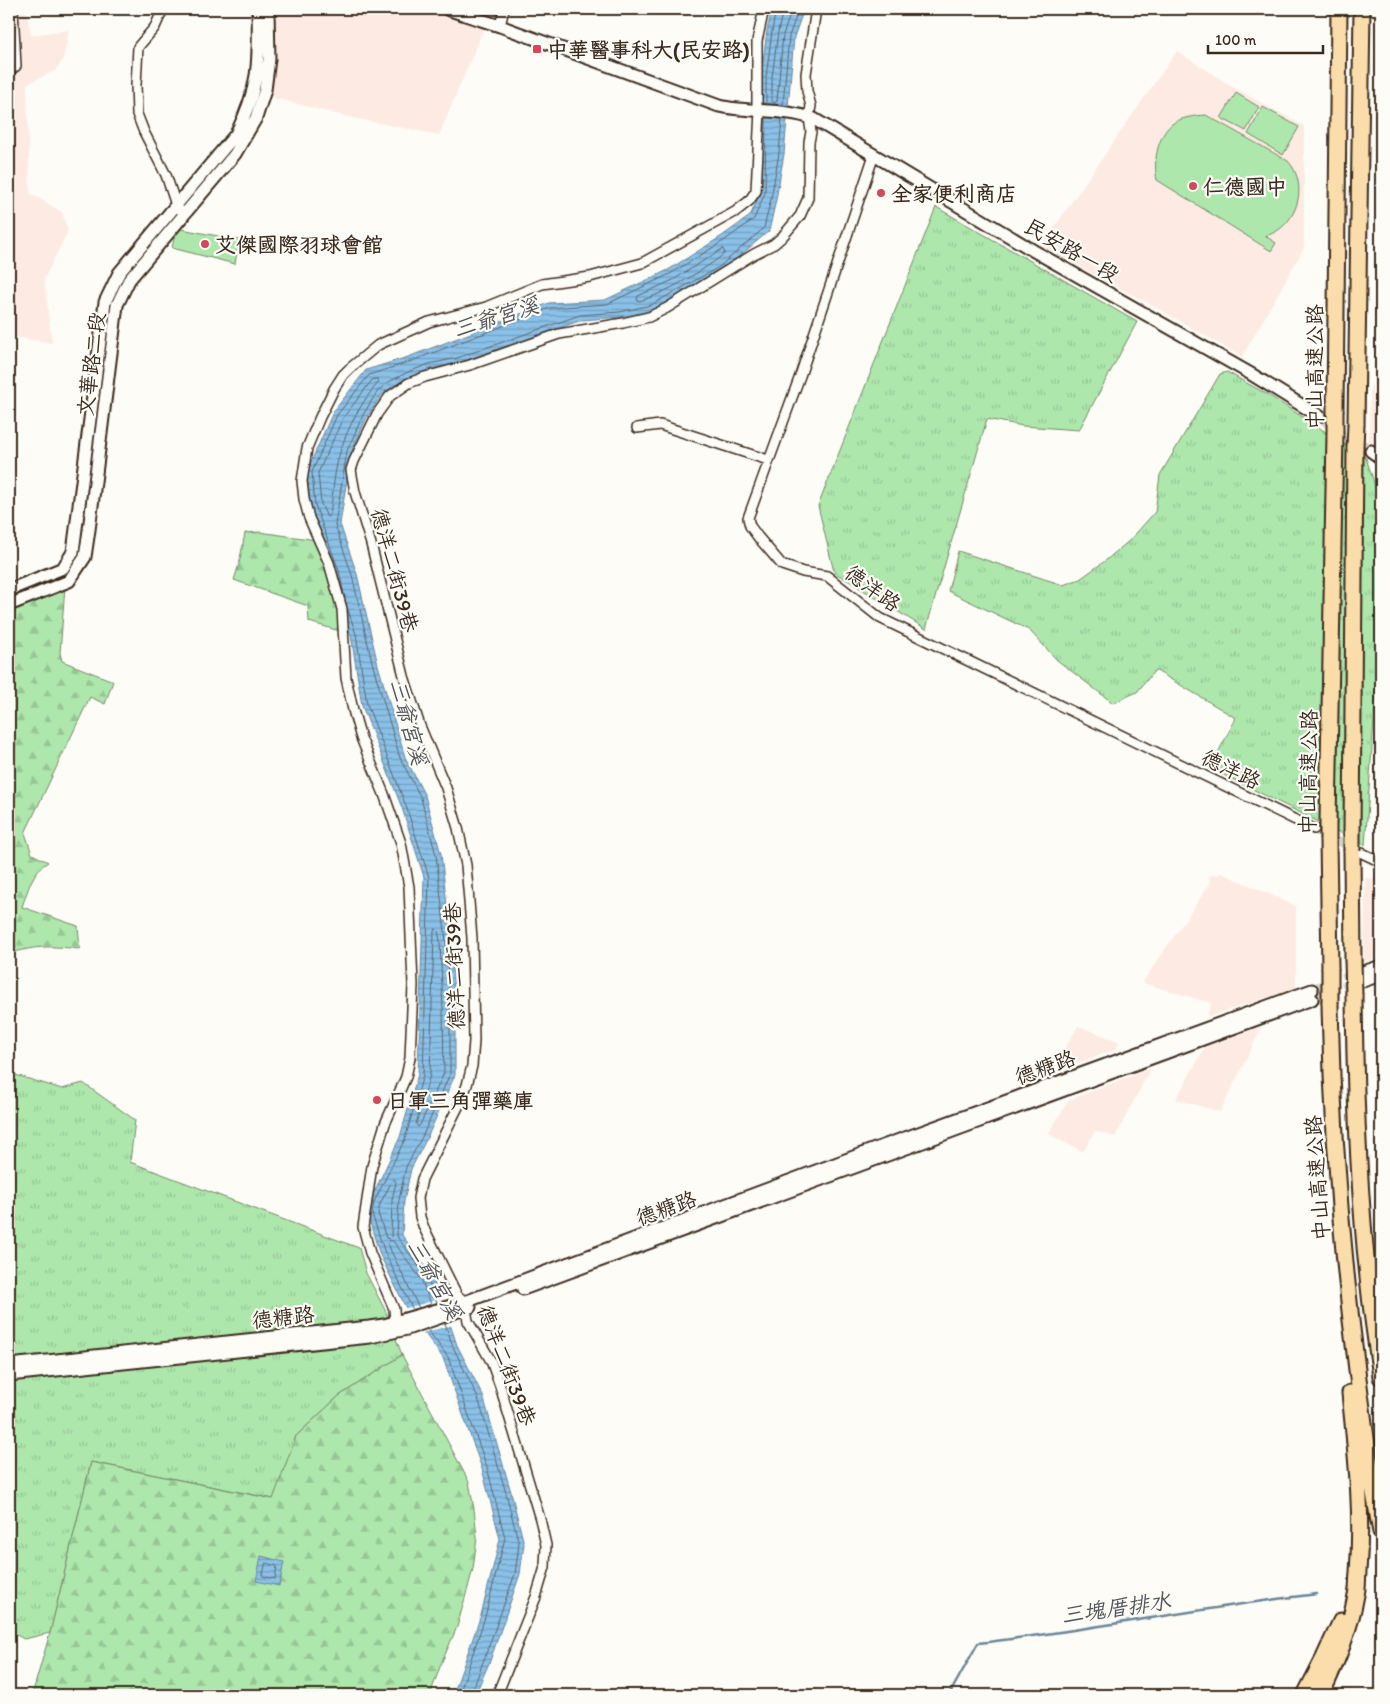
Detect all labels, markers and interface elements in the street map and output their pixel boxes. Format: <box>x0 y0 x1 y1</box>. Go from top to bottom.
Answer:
scale bar <box>1208 22 1322 54</box>
text: 100 m <box>1215 31 1257 49</box>
place label: 中華醫事科大(民安路) <box>547 37 750 63</box>
marker: 中華醫事科大(民安路) <box>531 43 543 55</box>
place label: 仁德國中 <box>1203 174 1287 199</box>
marker: 仁德國中 <box>1187 180 1199 192</box>
place label: 全家便利商店 <box>891 181 1017 206</box>
marker: 全家便利商店 <box>875 187 887 199</box>
street label: 民安路一段 <box>1020 213 1124 287</box>
place label: 艾傑國際羽球會館 <box>215 232 383 257</box>
marker: 艾傑國際羽球會館 <box>199 238 211 250</box>
water label: 三爺宮溪 <box>450 291 543 343</box>
street label: 中山高速公路 <box>1302 304 1327 430</box>
street label: 文華路二段 <box>72 310 110 418</box>
street label: 德洋二街39巷 <box>366 505 424 635</box>
street label: 德洋路 <box>840 559 906 617</box>
water label: 三爺宮溪 <box>385 676 434 769</box>
street label: 中山高速公路 <box>1294 709 1322 835</box>
street label: 德洋路 <box>1197 744 1265 794</box>
street label: 德洋二街39巷 <box>439 902 469 1030</box>
street label: 德糖路 <box>1011 1044 1079 1090</box>
place label: 日軍三角彈藥庫 <box>387 1088 534 1113</box>
marker: 日軍三角彈藥庫 <box>371 1094 383 1106</box>
street label: 中山高速公路 <box>1300 1114 1334 1242</box>
street label: 德糖路 <box>632 1185 700 1231</box>
water label: 三爺宮溪 <box>402 1234 469 1325</box>
street label: 德糖路 <box>250 1301 316 1333</box>
street label: 德洋二街39巷 <box>472 1301 542 1429</box>
water label: 三塊厝排水 <box>1060 1587 1173 1629</box>

